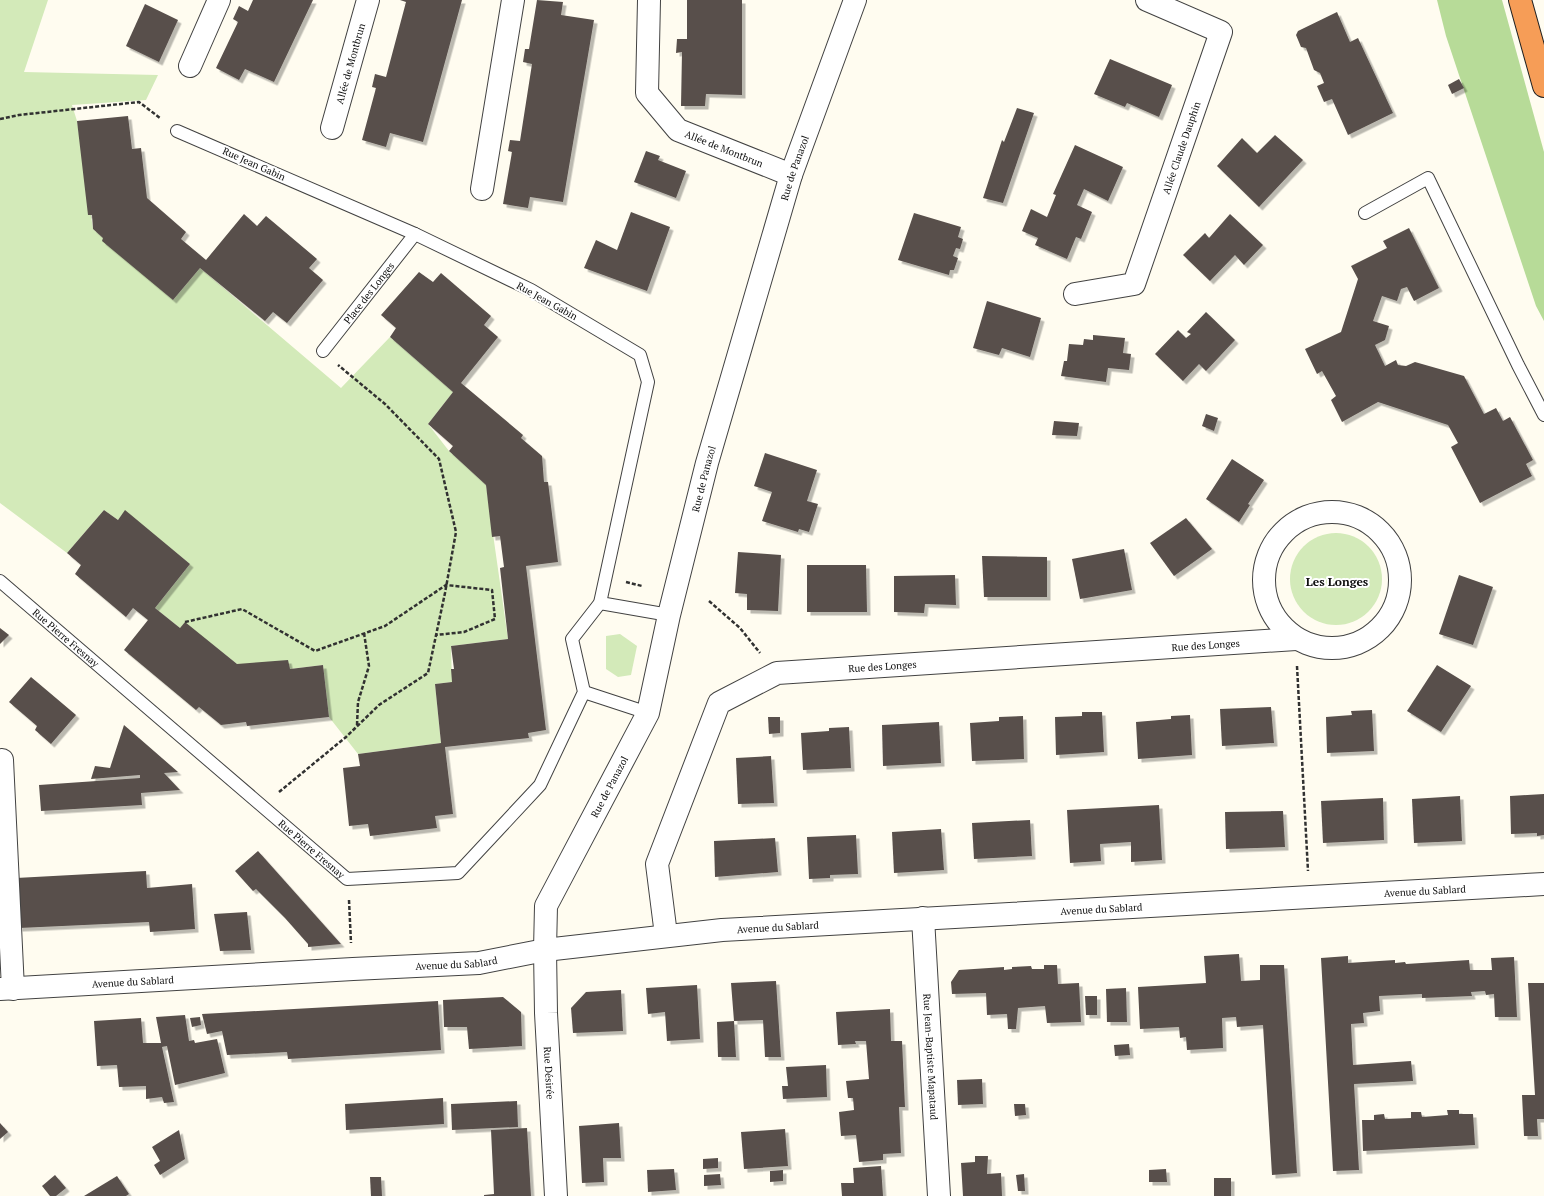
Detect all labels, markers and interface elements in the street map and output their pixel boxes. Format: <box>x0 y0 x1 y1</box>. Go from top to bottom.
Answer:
street label: Allée de Montbrun <box>333 22 368 105</box>
street label: Allée Claude Dauphin <box>1159 100 1203 196</box>
street label: Allée de Montbrun <box>683 127 765 170</box>
street label: Rue de Panazol <box>777 134 811 202</box>
street label: Rue Jean Gabin <box>220 144 288 184</box>
street label: Place des Longes <box>340 259 397 326</box>
street label: Rue Jean Gabin <box>514 279 580 323</box>
street label: Rue de Panazol <box>689 444 718 513</box>
district label: Les Longes <box>1306 574 1369 589</box>
street label: Rue Pierre Fresnay <box>30 606 103 670</box>
street label: Rue des Longes <box>1171 636 1240 654</box>
street label: Rue des Longes <box>848 657 917 675</box>
street label: Rue de Panazol <box>587 754 631 820</box>
street label: Rue Pierre Fresnay <box>276 817 348 882</box>
street label: Avenue du Sablard <box>1383 882 1467 899</box>
street label: Avenue du Sablard <box>1060 900 1143 918</box>
street label: Avenue du Sablard <box>736 918 820 936</box>
street label: Avenue du Sablard <box>415 953 499 973</box>
street label: Avenue du Sablard <box>91 973 175 990</box>
street label: Rue Jean-Baptiste Mapataud <box>921 993 941 1121</box>
street label: Rue Désirée <box>541 1046 557 1100</box>

